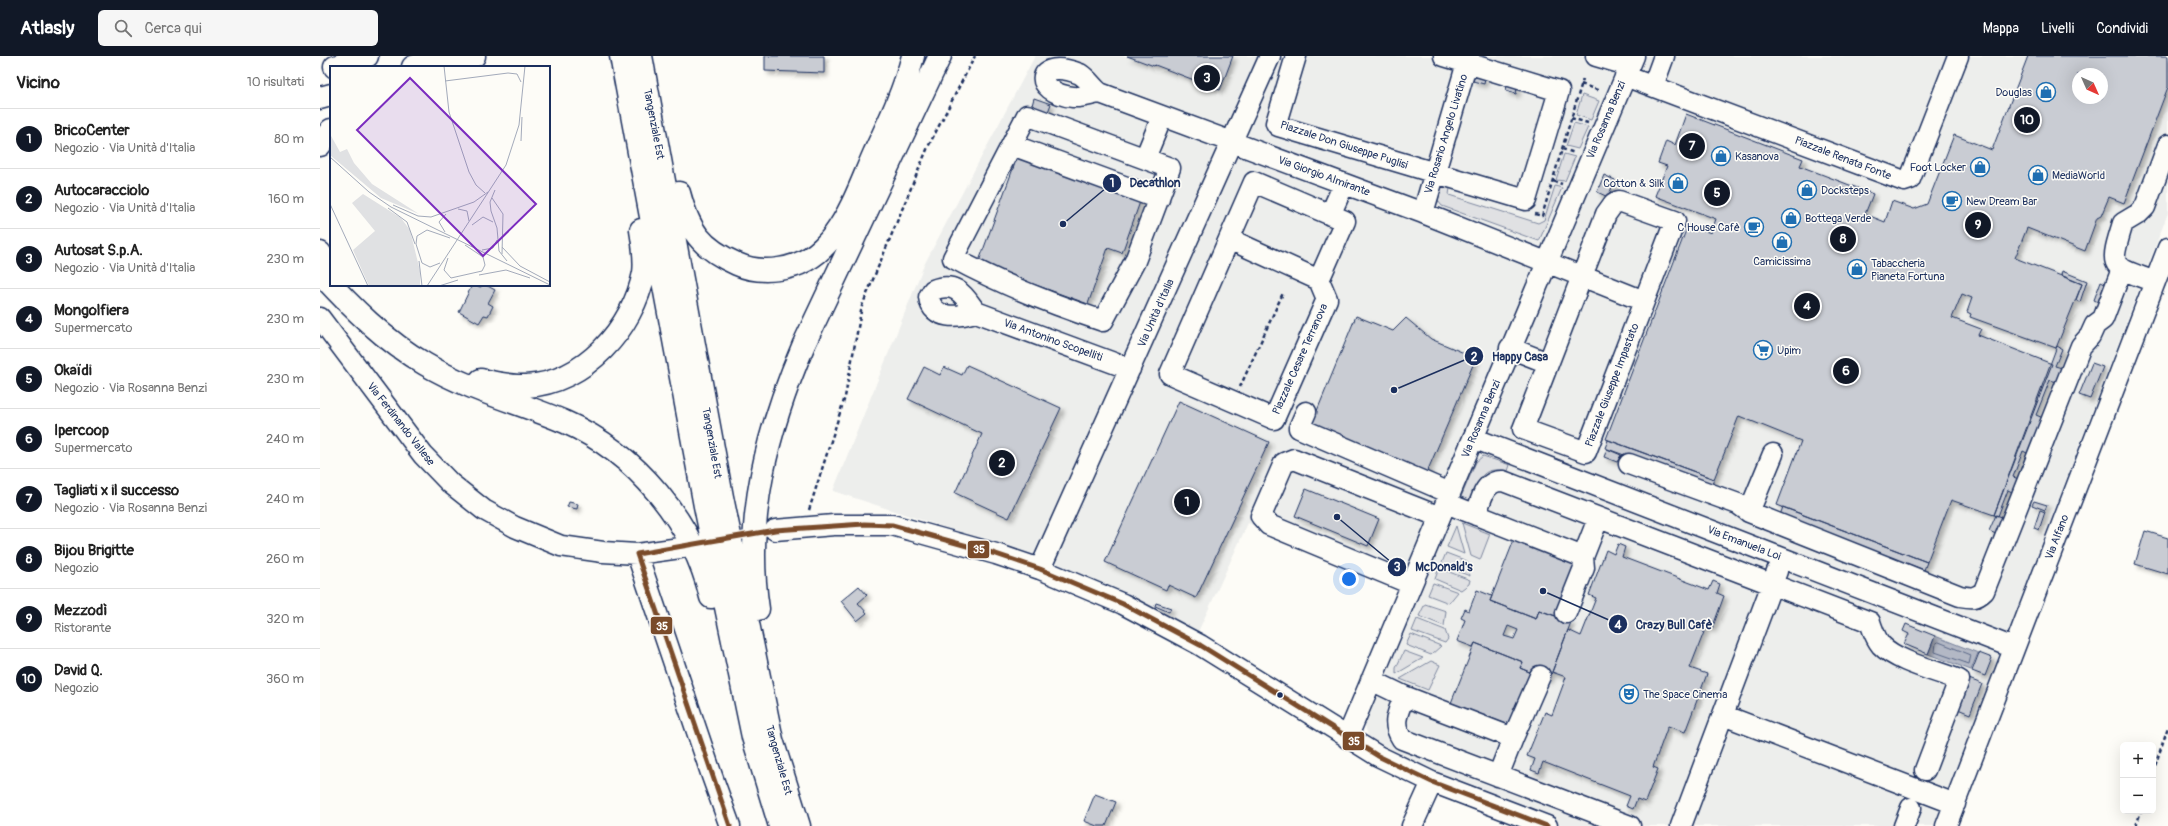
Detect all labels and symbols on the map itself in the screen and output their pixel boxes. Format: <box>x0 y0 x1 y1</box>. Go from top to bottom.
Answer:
pin: 3 <box>1194 63 1220 93</box>
inset map <box>330 66 550 286</box>
north arrow <box>2072 68 2108 104</box>
street label: Via Rosario Angelo Livatino <box>1422 72 1470 195</box>
street label: Via Rosanna Benzi <box>1584 79 1628 161</box>
shop icon: Douglas <box>2035 81 2057 103</box>
place label: Douglas <box>1995 86 2032 99</box>
street label: Tangenziale Est <box>641 88 667 161</box>
pin: 10 <box>2014 105 2040 135</box>
street label: Piazzale Don Giuseppe Puglisi <box>1279 118 1409 172</box>
pin: 7 <box>1679 131 1705 161</box>
street label: Piazzale Renata Fonte <box>1793 134 1894 183</box>
shop icon: Kasanova <box>1710 145 1732 167</box>
place label: Kasanova <box>1735 150 1779 163</box>
street label: Via Giorgio Almirante <box>1276 153 1372 199</box>
shop icon: Foot Locker <box>1969 156 1991 178</box>
place label: Foot Locker <box>1910 161 1966 174</box>
shop icon: MediaWorld <box>2027 164 2049 186</box>
place label: MediaWorld <box>2052 169 2105 182</box>
callout: Decathlon <box>1102 171 1189 195</box>
shop icon: Cotton & Silk <box>1667 172 1689 194</box>
text: 1 <box>1110 176 1114 191</box>
text: Decathlon <box>1129 176 1181 191</box>
place label: Cotton & Silk <box>1603 177 1664 190</box>
pin: 5 <box>1704 178 1730 208</box>
shop icon: Docksteps <box>1796 179 1818 201</box>
place label: Docksteps <box>1821 184 1869 197</box>
cafe icon: New Dream Bar <box>1941 190 1963 212</box>
place label: New Dream Bar <box>1966 195 2037 208</box>
shop icon: Bottega Verde <box>1780 207 1802 229</box>
pin: 9 <box>1965 210 1991 240</box>
place label: Bottega Verde <box>1805 212 1872 225</box>
cafe icon: C House Cafè <box>1743 216 1765 238</box>
place label: C House Cafè <box>1677 221 1740 234</box>
pin: 8 <box>1830 224 1856 254</box>
shop icon: Camicissima <box>1771 231 1793 253</box>
place label: Camicissima <box>1753 255 1811 268</box>
place label: Tabaccheria Pianeta Fortuna <box>1871 257 1945 283</box>
shop icon: Tabaccheria Pianeta Fortuna <box>1846 258 1868 280</box>
street label: Via Unità d'Italia <box>1135 277 1177 349</box>
pin: 4 <box>1794 291 1820 321</box>
street label: Piazzale Cesare Terranova <box>1270 302 1330 416</box>
street label: Via Antonino Scopelliti <box>1002 316 1104 364</box>
street label: Piazzale Giuseppe Impastato <box>1582 321 1642 449</box>
supermarket icon: Upim <box>1752 339 1774 361</box>
callout: Happy Casa <box>1464 344 1556 368</box>
place label: Upim <box>1777 344 1801 357</box>
text: 2 <box>1471 350 1478 365</box>
text: Happy Casa <box>1492 350 1548 365</box>
pin: 6 <box>1833 356 1859 386</box>
street label: Via Rosanna Benzi <box>1459 378 1503 460</box>
street label: Via Ferdinando Vallese <box>364 380 438 469</box>
street label: Tangenziale Est <box>699 407 725 480</box>
pin: 2 <box>989 448 1015 478</box>
pin: 1 <box>1174 487 1200 517</box>
street label: Via Alfano <box>2043 513 2072 561</box>
street label: Via Emanuela Loi <box>1705 523 1783 563</box>
line badge: 35 <box>967 540 990 559</box>
text: 35 <box>973 543 985 556</box>
callout: McDonald's <box>1387 555 1480 579</box>
text: 3 <box>1394 560 1401 575</box>
text: McDonald's <box>1415 560 1473 575</box>
your location <box>1339 569 1359 589</box>
callout: Crazy Bull Cafè <box>1608 612 1720 636</box>
line badge: 35 <box>650 616 673 635</box>
text: 4 <box>1614 618 1622 633</box>
text: Crazy Bull Cafè <box>1636 618 1713 633</box>
text: 35 <box>656 620 668 633</box>
theatre icon: The Space Cinema <box>1618 683 1640 705</box>
place label: The Space Cinema <box>1643 688 1727 701</box>
unlabelled marker <box>1275 690 1285 700</box>
street label: Tangenziale Est <box>763 724 795 797</box>
line badge: 35 <box>1342 731 1365 751</box>
text: 35 <box>1348 735 1360 748</box>

